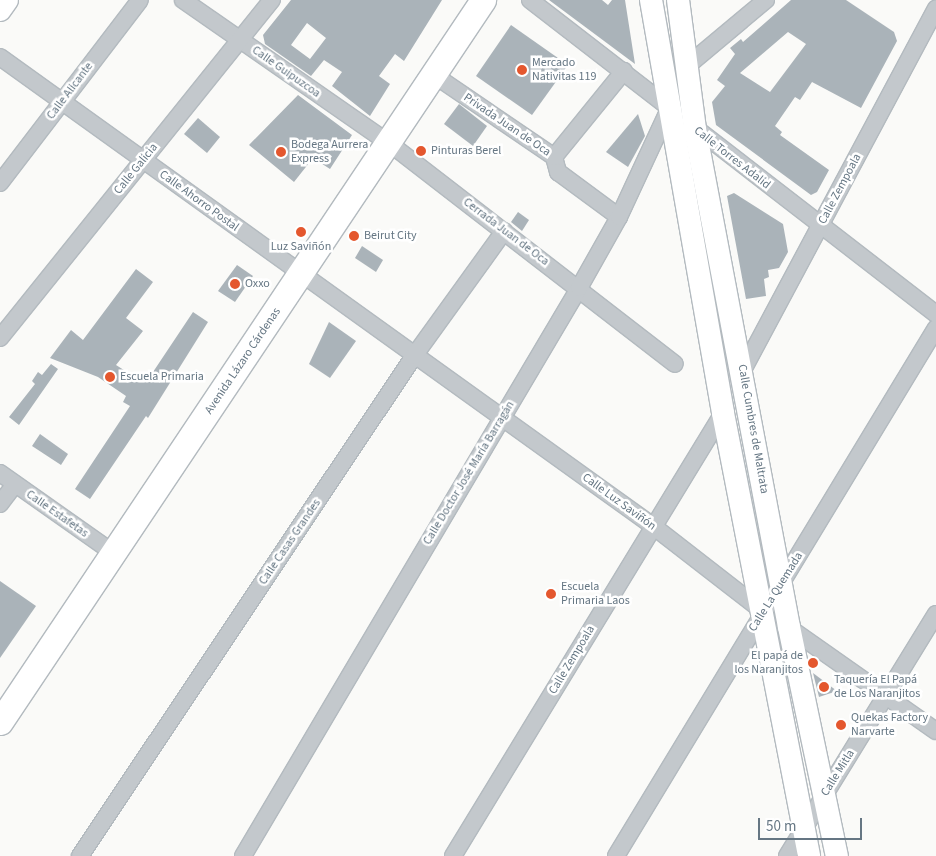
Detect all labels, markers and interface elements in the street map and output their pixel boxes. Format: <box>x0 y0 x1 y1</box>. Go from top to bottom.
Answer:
street label: Calle Guipuzcoa <box>249 43 323 101</box>
place label: Mercado Nativitas 119 <box>532 56 596 84</box>
street label: Calle Alicante <box>44 60 96 122</box>
marker: Mercado Nativitas 119 <box>516 64 528 76</box>
street label: Privada Juan de Oca <box>461 90 553 160</box>
street label: Calle Torres Adalid <box>691 124 773 192</box>
place label: Bodega Aurrera Express <box>291 138 368 166</box>
street label: Calle Galicia <box>111 141 161 197</box>
place label: Pinturas Berel <box>431 144 501 158</box>
marker: Pinturas Berel <box>415 145 427 157</box>
marker: Bodega Aurrera Express <box>275 146 287 158</box>
street label: Calle Zempoala <box>815 151 865 227</box>
street label: Calle Ahorro Postal <box>156 167 242 235</box>
street label: Cerrada Juan de Oca <box>460 195 552 269</box>
marker: Luz Saviñón <box>295 226 307 238</box>
place label: Beirut City <box>364 229 417 243</box>
marker: Beirut City <box>348 230 360 242</box>
place label: Luz Saviñón <box>271 240 331 254</box>
place label: Oxxo <box>245 277 270 291</box>
marker: Oxxo <box>229 278 241 290</box>
street label: Avenida Lázaro Cárdenas <box>202 305 284 417</box>
street label: Calle Cumbres de Maltrata <box>735 363 771 495</box>
place label: Escuela Primaria <box>120 370 204 384</box>
marker: Escuela Primaria <box>104 371 116 383</box>
street label: Calle Doctor José María Barragán <box>420 399 518 547</box>
street label: Calle Luz Saviñón <box>579 470 659 534</box>
street label: Calle Estafetas <box>23 487 91 541</box>
street label: Calle Casas Grandes <box>256 496 324 588</box>
street label: Calle La Quemada <box>746 550 806 634</box>
place label: Escuela Primaria Laos <box>561 580 630 608</box>
marker: Escuela Primaria Laos <box>545 588 557 600</box>
street label: Calle Zempoala <box>546 623 598 697</box>
place label: El papá de los Naranjitos <box>734 649 803 677</box>
marker: El papá de los Naranjitos <box>807 657 819 669</box>
place label: Taquería El Papá de Los Naranjitos <box>834 673 920 701</box>
marker: Taquería El Papá de Los Naranjitos <box>818 681 830 693</box>
place label: Quekas Factory Narvarte <box>851 711 928 739</box>
marker: Quekas Factory Narvarte <box>835 719 847 731</box>
street label: Calle Mitla <box>818 747 858 799</box>
scale bar <box>761 808 865 840</box>
text: 50 m <box>766 816 796 837</box>

